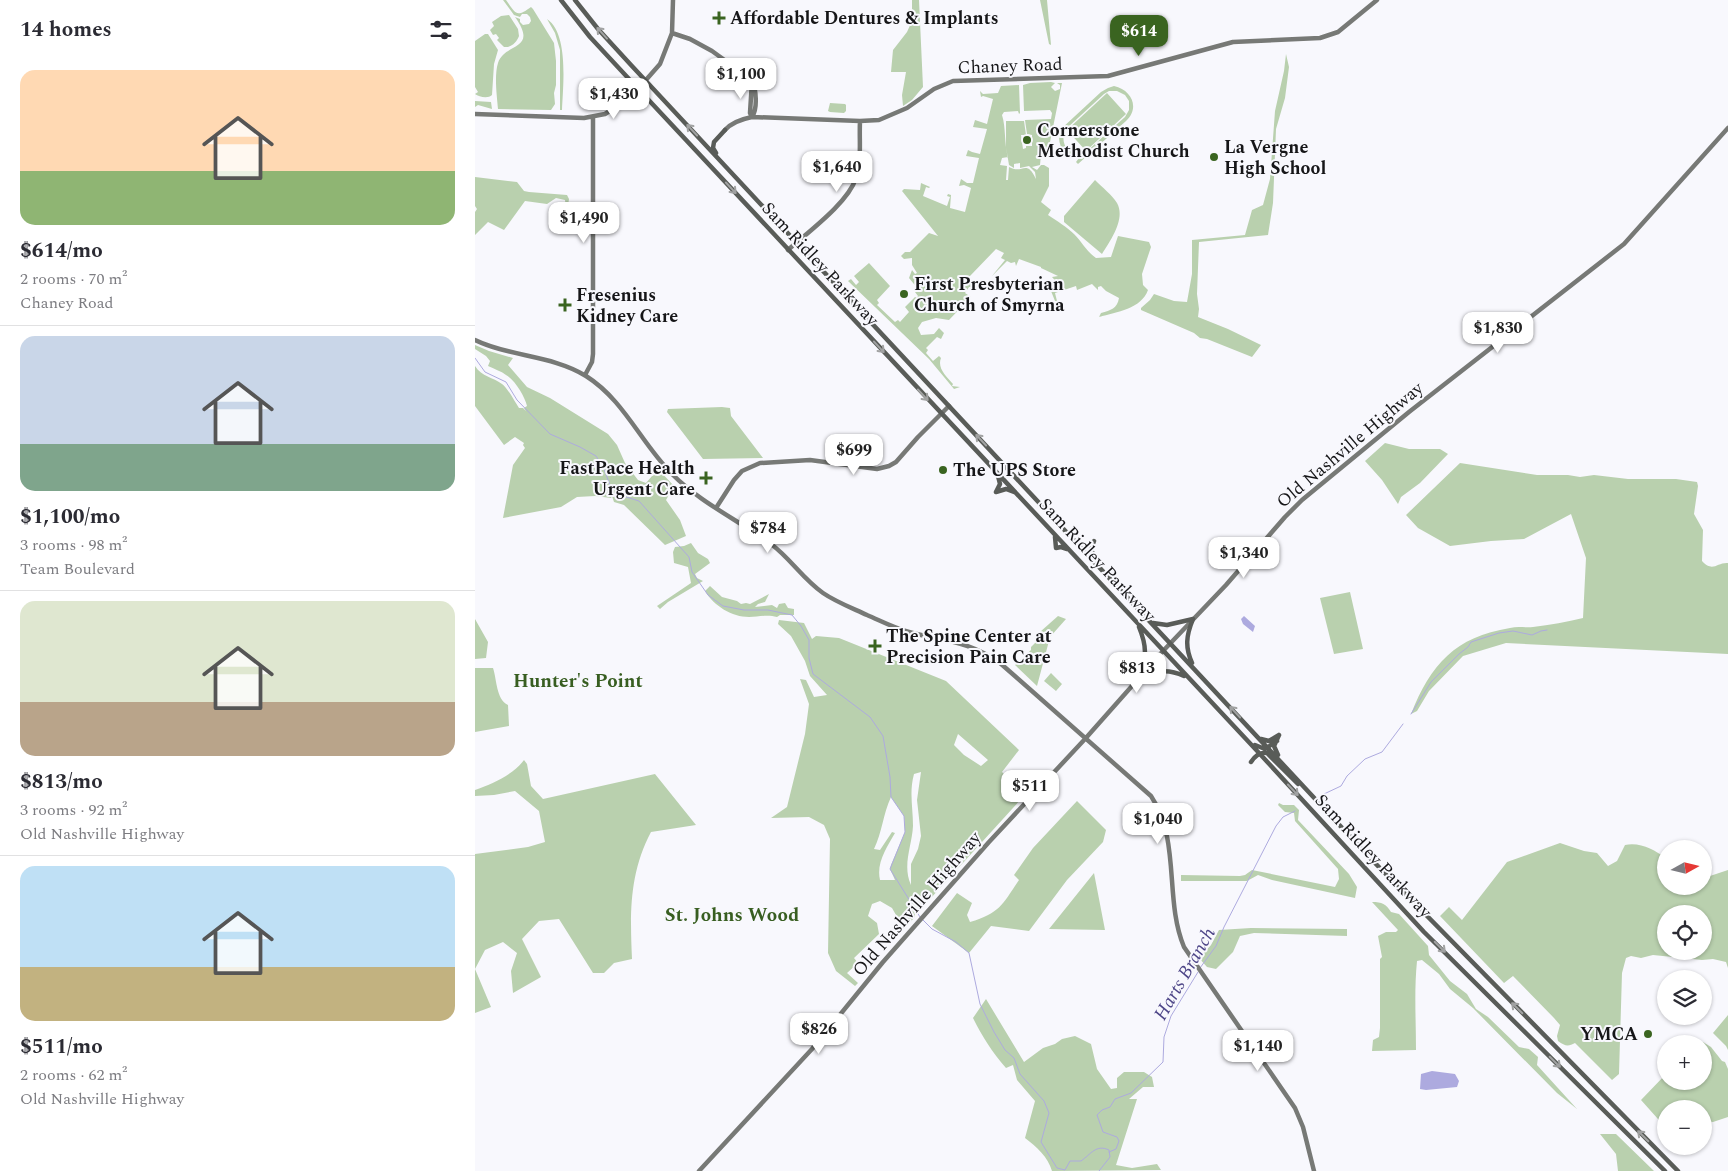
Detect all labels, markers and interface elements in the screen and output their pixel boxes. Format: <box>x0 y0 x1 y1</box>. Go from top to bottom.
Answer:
place label: Affordable Dentures & Implants <box>730 5 999 32</box>
marker: Affordable Dentures & Implants <box>712 11 726 25</box>
text: 14 homes <box>20 14 112 46</box>
pin: $614 <box>1109 15 1169 57</box>
icon: filters <box>427 16 455 44</box>
text: $614 <box>1121 19 1157 43</box>
one-way arrow <box>596 27 608 40</box>
street label: Chaney Road <box>957 51 1063 81</box>
pin: $1,100 <box>700 58 782 100</box>
text: $1,100 <box>716 62 766 86</box>
pin: $1,430 <box>573 78 655 120</box>
text: $1,430 <box>589 82 639 106</box>
icon: home <box>193 103 283 193</box>
place label: Cornerstone Methodist Church <box>1037 117 1190 165</box>
one-way arrow <box>686 124 698 136</box>
marker: Cornerstone Methodist Church <box>1021 134 1033 146</box>
place label: La Vergne High School <box>1224 134 1326 182</box>
pin: $1,640 <box>796 150 878 193</box>
marker: La Vergne High School <box>1208 151 1220 163</box>
text: $1,640 <box>812 155 862 179</box>
one-way arrow <box>725 182 737 195</box>
street label: Sam Ridley Parkway <box>755 196 886 333</box>
pin: $1,490 <box>543 202 625 244</box>
text: $1,490 <box>559 206 609 230</box>
text: $614/mo <box>20 235 103 267</box>
text: 2 rooms · 70 m² <box>20 267 127 291</box>
place label: First Presbyterian Church of Smyrna <box>914 271 1065 319</box>
place label: Fresenius Kidney Care <box>576 282 678 330</box>
marker: First Presbyterian Church of Smyrna <box>898 288 910 300</box>
text: Chaney Road <box>20 291 113 315</box>
marker: Fresenius Kidney Care <box>558 298 572 312</box>
pin: $1,830 <box>1457 312 1539 354</box>
text: $1,830 <box>1473 316 1523 340</box>
one-way arrow <box>873 341 885 354</box>
icon: home <box>193 368 283 458</box>
street label: Old Nashville Highway <box>1271 374 1430 515</box>
one-way arrow <box>917 388 929 401</box>
one-way arrow <box>975 433 987 446</box>
pin: $699 <box>824 434 884 476</box>
text: $699 <box>836 438 872 462</box>
place label: FastPace Health Urgent Care <box>559 455 695 503</box>
place label: The UPS Store <box>953 457 1076 484</box>
marker: The UPS Store <box>937 464 949 476</box>
marker: FastPace Health Urgent Care <box>699 471 713 485</box>
street label: Sam Ridley Parkway <box>1032 492 1163 629</box>
text: $1,100/mo <box>20 501 120 533</box>
pin: $784 <box>738 512 798 554</box>
text: $784 <box>750 516 786 540</box>
text: 3 rooms · 98 m² <box>20 533 127 557</box>
pin: $1,340 <box>1203 536 1285 579</box>
text: $1,340 <box>1219 541 1269 565</box>
text: Team Boulevard <box>20 557 135 581</box>
place label: The Spine Center at Precision Pain Care <box>886 623 1052 671</box>
icon: home <box>193 633 283 723</box>
marker: The Spine Center at Precision Pain Care <box>868 639 882 653</box>
pin: $813 <box>1107 652 1167 694</box>
text: $813 <box>1119 656 1155 680</box>
district label: Hunter's Point <box>513 667 643 696</box>
one-way arrow <box>1229 705 1241 718</box>
text: $813/mo <box>20 766 103 798</box>
pin: $511 <box>1000 770 1060 812</box>
text: $511 <box>1012 774 1048 798</box>
one-way arrow <box>1287 784 1299 796</box>
street label: Sam Ridley Parkway <box>1308 788 1439 925</box>
text: 3 rooms · 92 m² <box>20 798 127 822</box>
pin: $1,040 <box>1117 802 1199 845</box>
text: $1,040 <box>1133 807 1183 831</box>
text: Old Nashville Highway <box>20 822 184 846</box>
street label: Old Nashville Highway <box>846 824 989 983</box>
north arrow <box>1657 840 1713 895</box>
map controls <box>1657 840 1712 1155</box>
icon: home <box>193 898 283 988</box>
district label: St. Johns Wood <box>665 901 799 930</box>
button: locate <box>1657 905 1712 960</box>
water label: Harts Branch <box>1147 922 1223 1026</box>
one-way arrow <box>1433 941 1445 953</box>
button: layers <box>1657 970 1712 1025</box>
one-way arrow <box>1511 1002 1523 1014</box>
pin: $826 <box>789 1012 849 1055</box>
text: $826 <box>801 1017 837 1041</box>
place label: YMCA <box>1580 1021 1638 1048</box>
marker: YMCA <box>1642 1028 1654 1040</box>
pin: $1,140 <box>1217 1030 1299 1072</box>
text: $511/mo <box>20 1031 103 1063</box>
text: $1,140 <box>1233 1034 1283 1058</box>
button: + <box>1657 1035 1712 1090</box>
one-way arrow <box>1549 1056 1561 1068</box>
text: 2 rooms · 62 m² <box>20 1063 127 1087</box>
text: Old Nashville Highway <box>20 1087 184 1111</box>
button: − <box>1657 1100 1712 1155</box>
one-way arrow <box>1638 1131 1650 1143</box>

